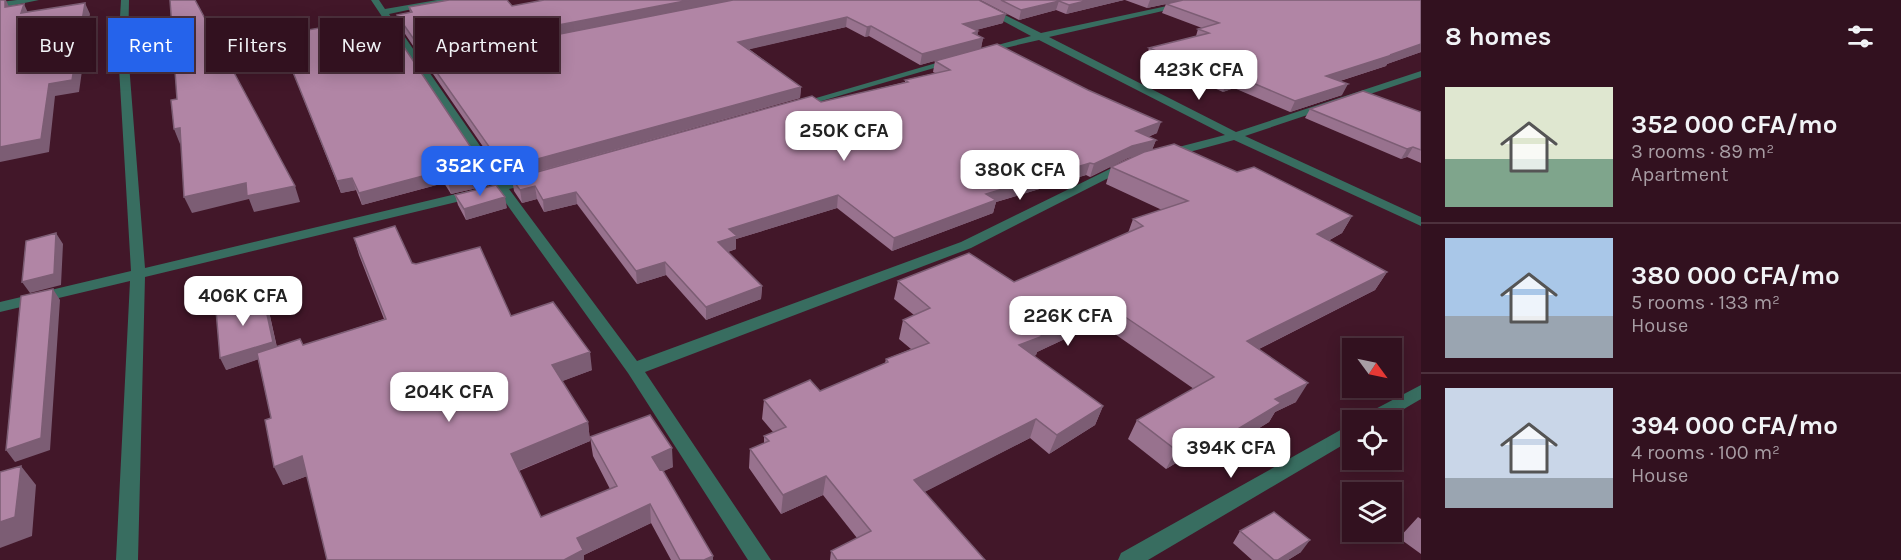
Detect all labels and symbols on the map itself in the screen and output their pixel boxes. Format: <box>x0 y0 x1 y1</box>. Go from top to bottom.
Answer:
pin: 423K CFA <box>1137 50 1261 101</box>
pin: 250K CFA <box>782 111 906 162</box>
pin: 352K CFA <box>418 146 542 197</box>
pin: 380K CFA <box>958 150 1082 201</box>
pin: 406K CFA <box>181 276 305 327</box>
pin: 226K CFA <box>1006 296 1130 347</box>
north arrow <box>1342 338 1402 398</box>
pin: 204K CFA <box>387 372 511 423</box>
pin: 394K CFA <box>1169 428 1293 479</box>

